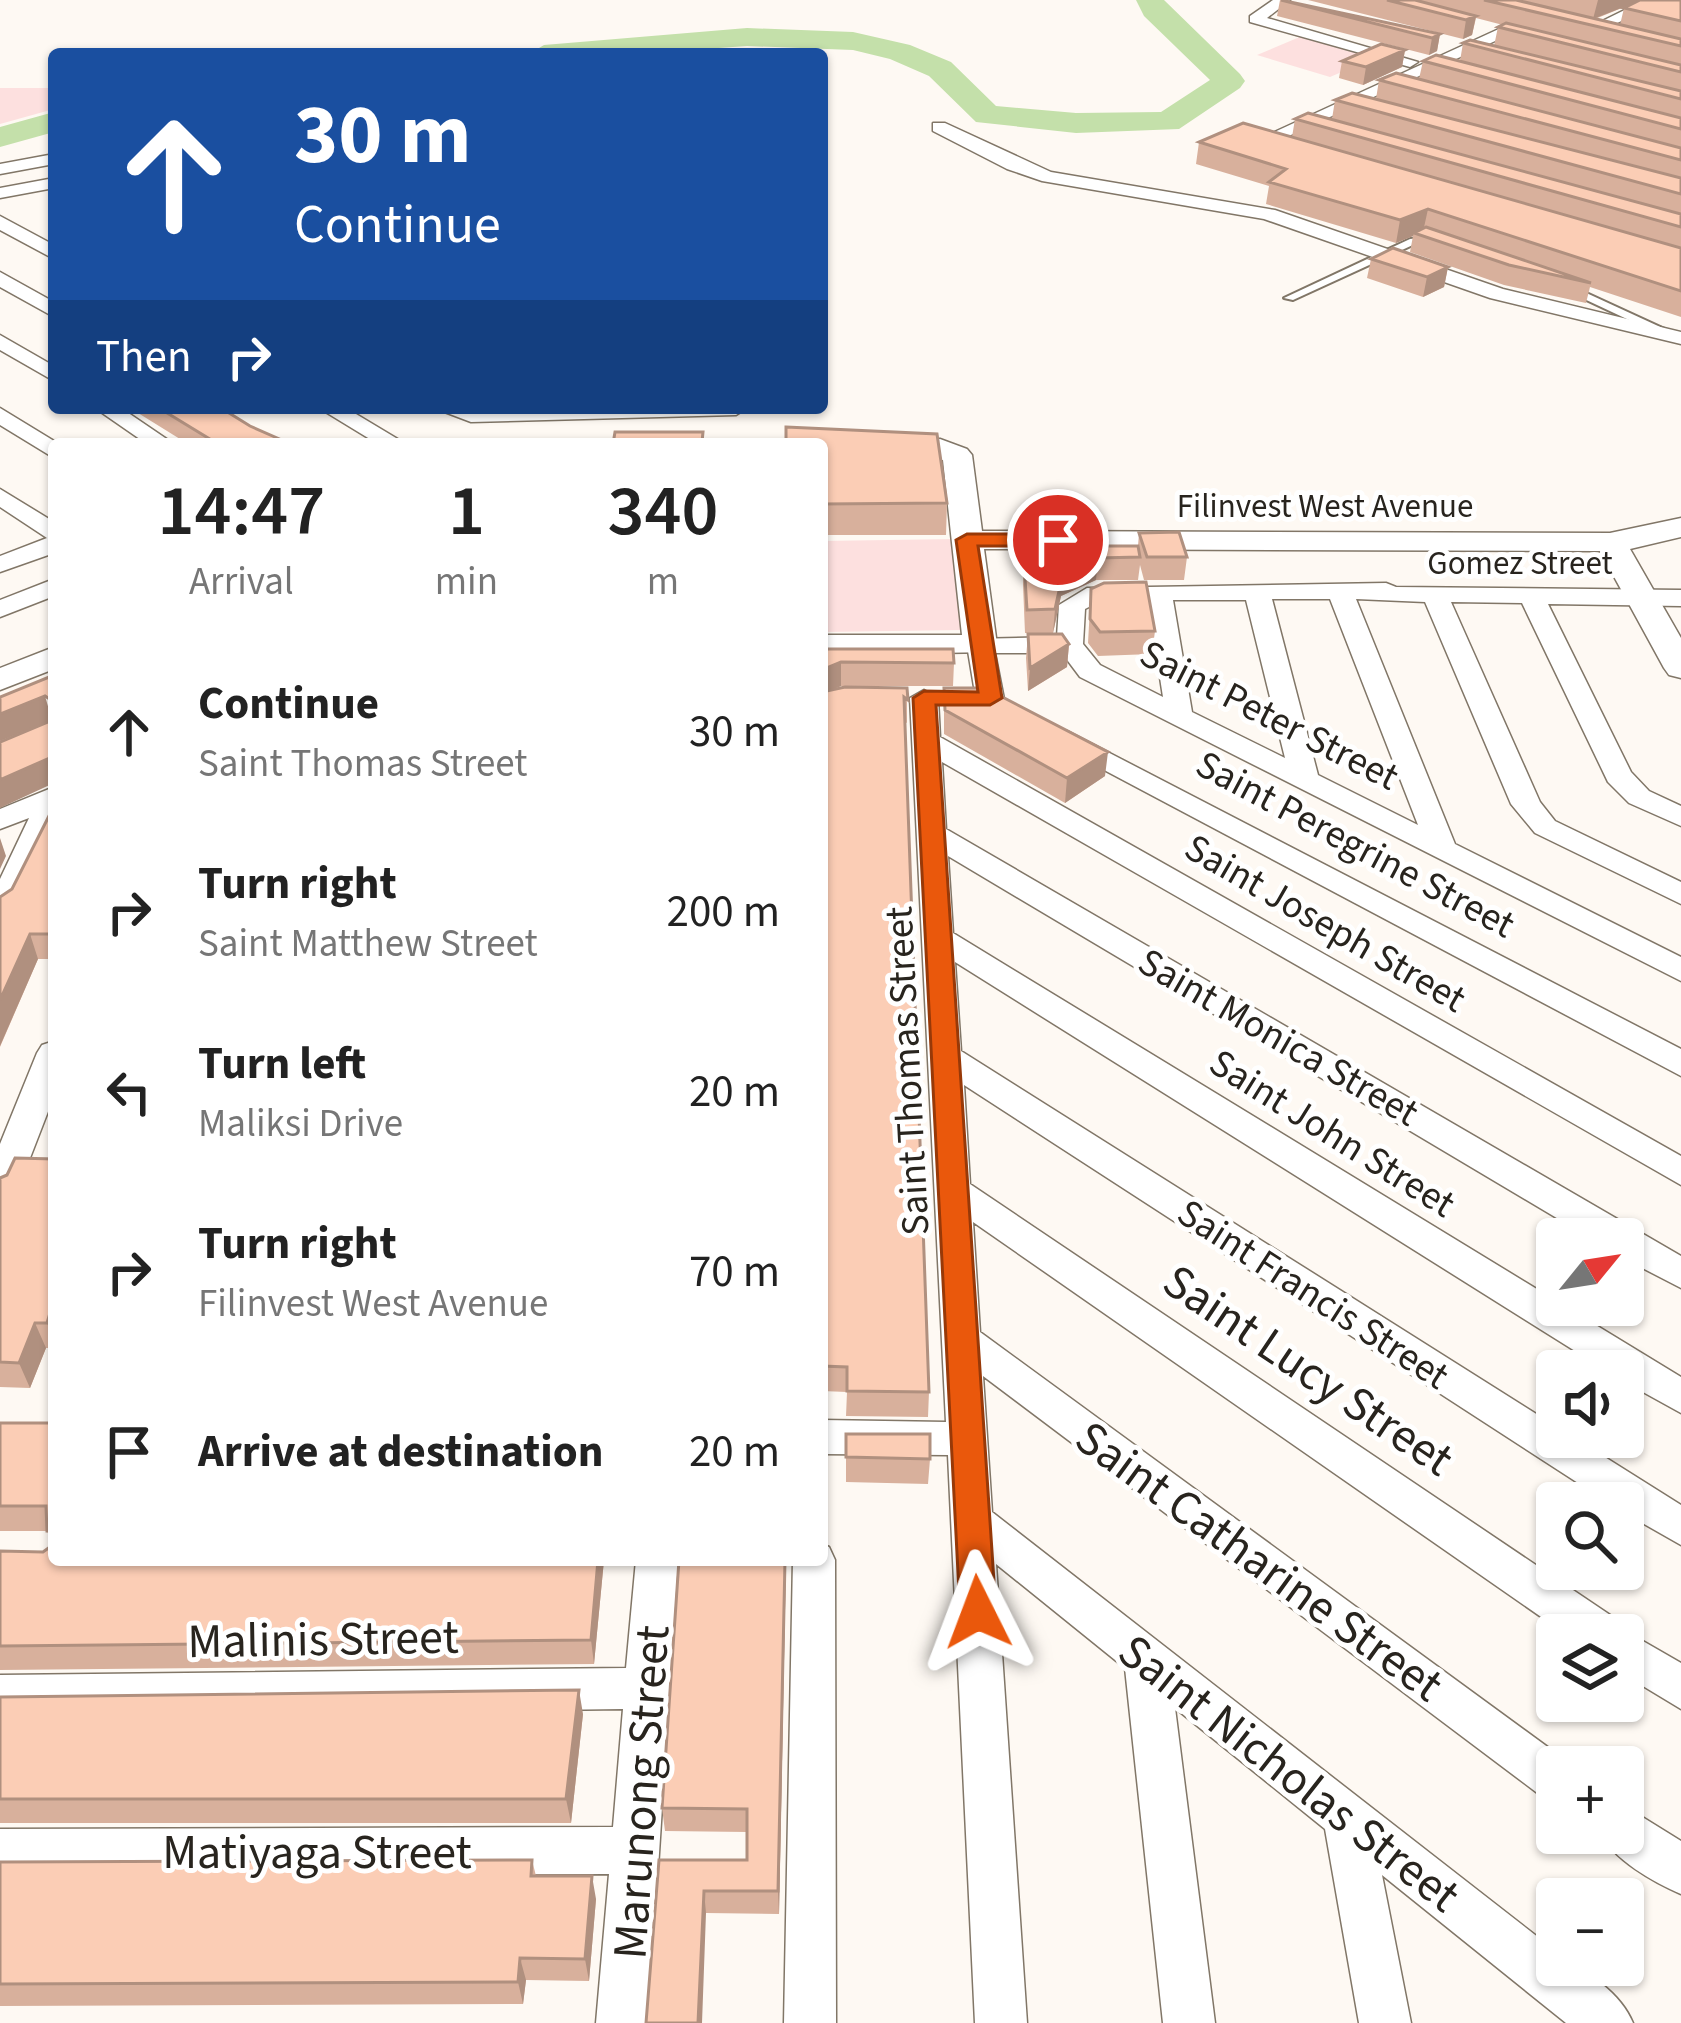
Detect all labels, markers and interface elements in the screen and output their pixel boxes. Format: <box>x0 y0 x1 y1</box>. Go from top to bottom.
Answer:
text: 30 m <box>294 76 472 196</box>
icon: ahead <box>96 96 252 252</box>
text: Continue <box>294 187 501 264</box>
icon: right <box>216 324 282 390</box>
text: Then <box>96 325 192 389</box>
text: 14:47 <box>158 460 325 563</box>
text: 1 <box>448 460 485 563</box>
text: 340 <box>608 460 718 563</box>
street label: Filinvest West Avenue <box>1177 483 1473 530</box>
pin <box>1007 489 1109 591</box>
icon: arrive <box>1025 507 1091 573</box>
street label: Gomez Street <box>1427 540 1613 587</box>
text: Arrival <box>189 554 294 610</box>
text: min <box>435 554 498 610</box>
text: m <box>647 554 679 610</box>
street label: Saint Peter Street <box>1130 626 1408 805</box>
text: Continue <box>198 672 379 736</box>
icon: ahead <box>96 699 162 765</box>
text: 30 m <box>689 700 780 764</box>
text: Saint Thomas Street <box>198 736 528 792</box>
street label: Saint Peregrine Street <box>1186 737 1524 953</box>
street label: Saint Joseph Street <box>1174 820 1476 1027</box>
text: Turn right <box>198 852 397 916</box>
icon: right <box>96 879 162 945</box>
text: 200 m <box>667 880 780 944</box>
street label: Saint Thomas Street <box>871 905 945 1237</box>
text: Saint Matthew Street <box>198 916 538 972</box>
street label: Saint Monica Street <box>1127 935 1429 1141</box>
text: Turn left <box>198 1032 366 1096</box>
street label: Saint John Street <box>1198 1036 1466 1232</box>
icon: left <box>96 1059 162 1125</box>
text: 20 m <box>689 1060 780 1124</box>
text: Maliksi Drive <box>198 1096 403 1152</box>
street label: Saint Francis Street <box>1166 1186 1460 1404</box>
text: Turn right <box>198 1212 397 1276</box>
north arrow <box>1536 1218 1644 1326</box>
map controls <box>1536 1218 1644 1986</box>
icon: right <box>96 1239 162 1305</box>
text: 70 m <box>689 1240 780 1304</box>
street label: Saint Lucy Street <box>1149 1248 1467 1493</box>
text: Filinvest West Avenue <box>198 1276 548 1332</box>
button: sound <box>1536 1350 1644 1458</box>
street label: Saint Catharine Street <box>1061 1405 1457 1718</box>
icon: arrive <box>96 1419 162 1485</box>
text: Arrive at destination <box>198 1420 603 1484</box>
text: 20 m <box>689 1420 780 1484</box>
button: search <box>1536 1482 1644 1590</box>
position arrow <box>915 1549 1041 1675</box>
street label: Malinis Street <box>187 1604 459 1676</box>
button: layers <box>1536 1614 1644 1722</box>
street label: Saint Nicholas Street <box>1104 1618 1474 1929</box>
street label: Marunong Street <box>596 1623 688 1961</box>
button: + <box>1536 1746 1644 1854</box>
street label: Matiyaga Street <box>162 1819 472 1887</box>
button: − <box>1536 1878 1644 1986</box>

